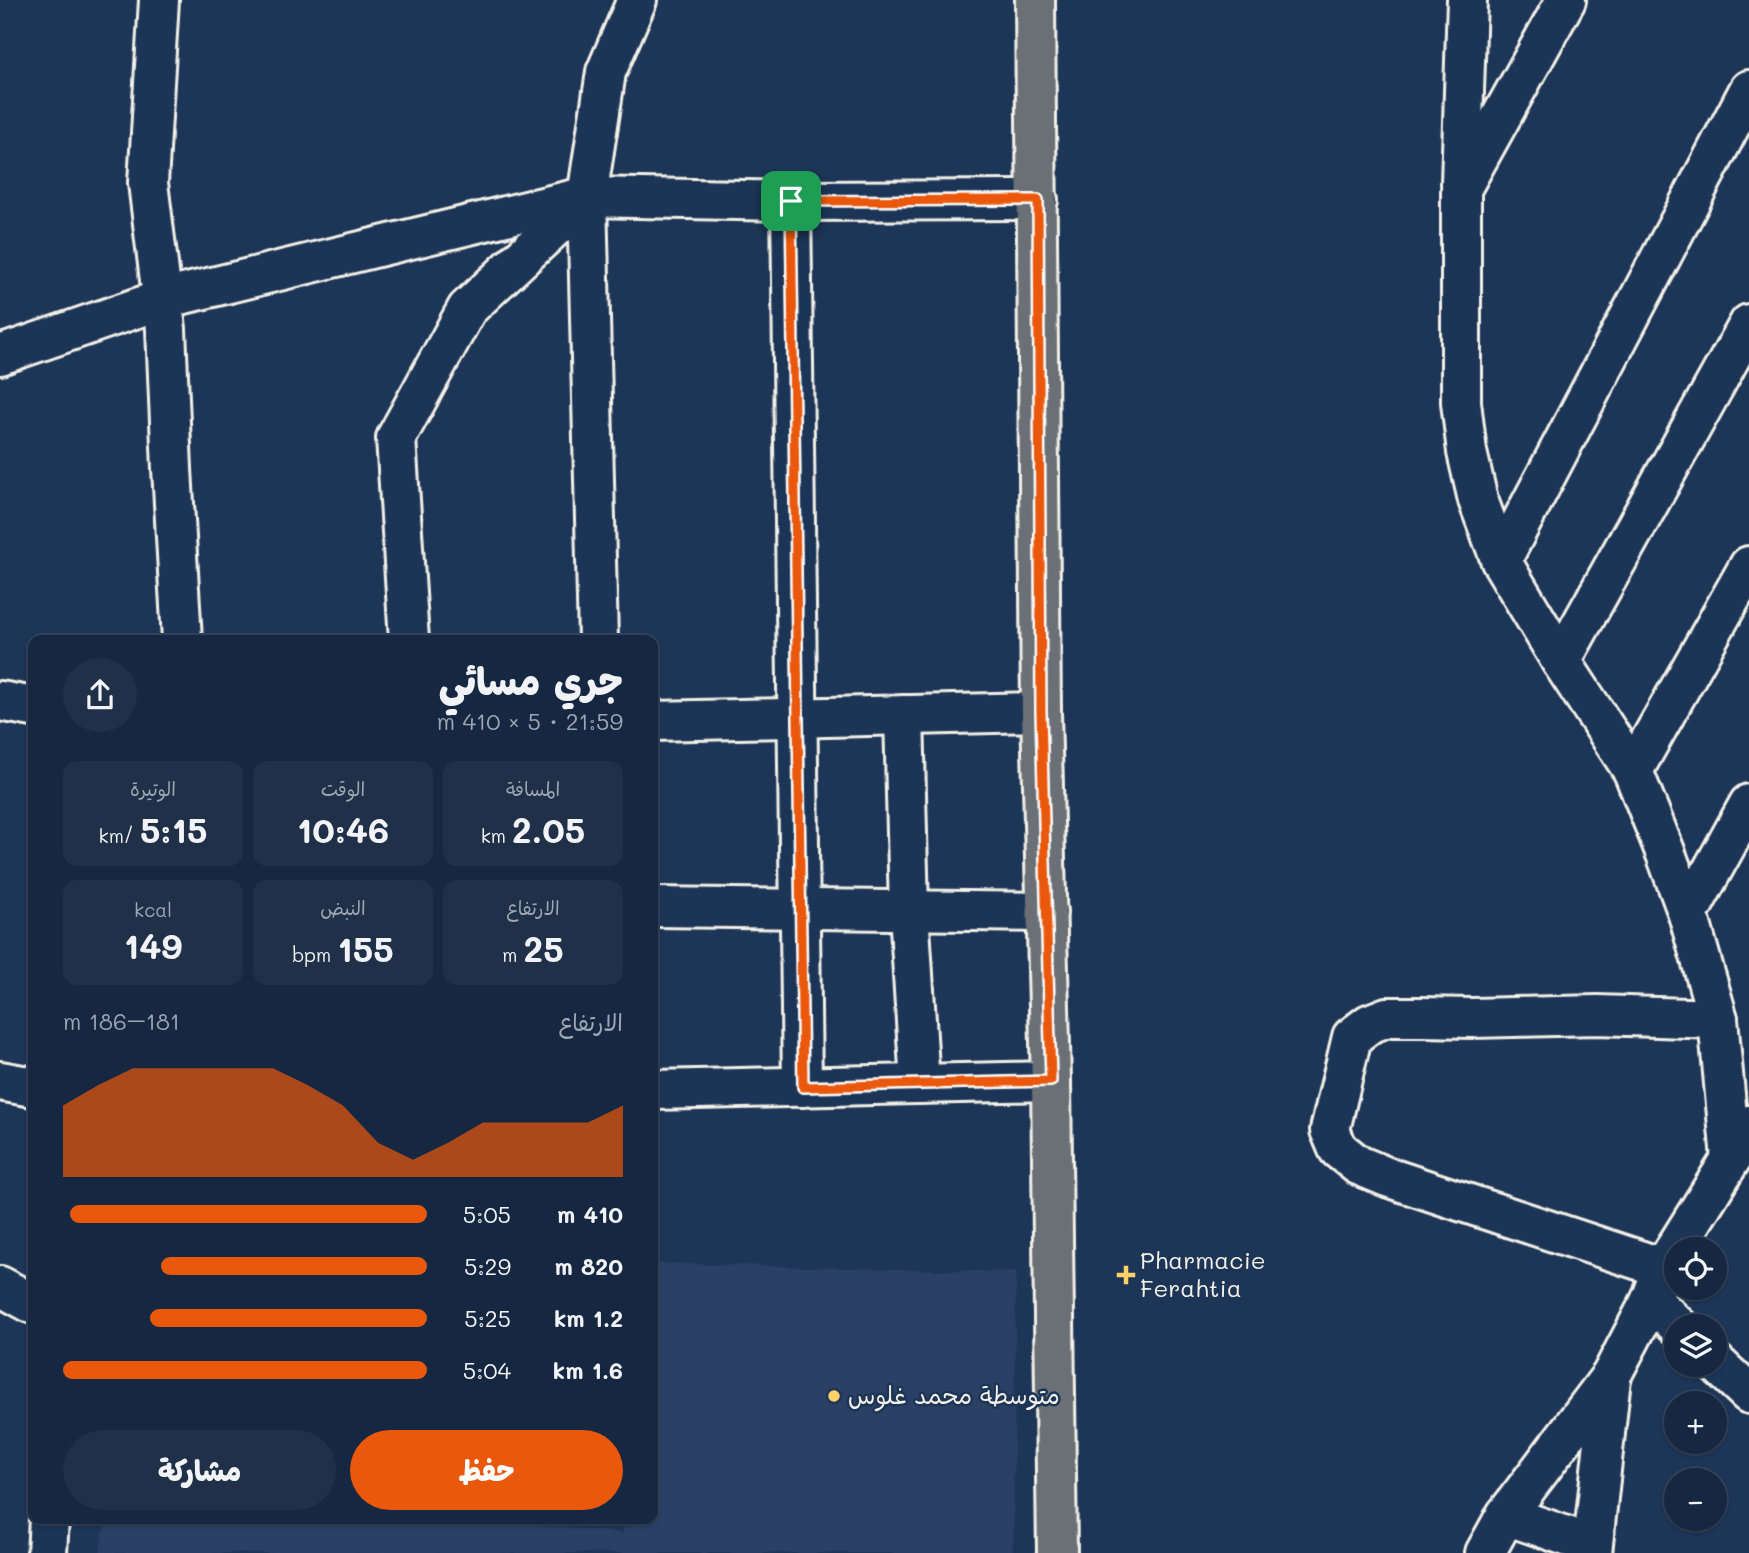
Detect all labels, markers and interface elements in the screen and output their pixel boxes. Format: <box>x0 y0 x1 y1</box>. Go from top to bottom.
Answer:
pin <box>761 171 821 231</box>
icon: arrive <box>772 182 810 220</box>
text: جري مسائي <box>439 655 623 705</box>
button: share <box>63 658 137 732</box>
text: 21:59 · 5 × 410 m <box>437 706 623 736</box>
text: الوتيرة <box>130 776 176 801</box>
text: الوقت <box>321 776 365 801</box>
text: المسافة <box>506 776 560 801</box>
text: 5:15 <box>140 806 207 852</box>
text: 10:46 <box>297 806 389 852</box>
text: 2.05 <box>512 806 585 852</box>
text: /km <box>99 823 140 848</box>
text: km <box>481 823 512 848</box>
text: النبض <box>320 895 366 920</box>
text: الارتفاع <box>506 895 560 920</box>
text: kcal <box>134 897 172 922</box>
text: 149 <box>124 922 182 968</box>
text: 155 <box>337 925 394 971</box>
text: 25 <box>524 925 564 971</box>
text: bpm <box>292 942 337 967</box>
text: m <box>502 942 524 967</box>
text: 181–186 m <box>63 1006 180 1036</box>
text: الارتفاع <box>559 1007 623 1037</box>
text: 5:05 <box>463 1199 511 1229</box>
text: 410 m <box>557 1199 623 1229</box>
map controls <box>1664 1237 1727 1531</box>
button: locate <box>1664 1237 1727 1300</box>
place label: Pharmacie Ferahtia <box>1140 1244 1266 1303</box>
text: 5:29 <box>464 1251 511 1281</box>
text: 820 m <box>555 1251 623 1281</box>
marker: Pharmacie Ferahtia <box>1118 1267 1134 1283</box>
text: 5:25 <box>464 1303 511 1333</box>
text: 1.2 km <box>554 1303 623 1333</box>
button: layers <box>1664 1314 1727 1377</box>
text: 5:04 <box>463 1355 511 1385</box>
text: 1.6 km <box>553 1355 623 1385</box>
place label: متوسطة محمد غلوس <box>848 1379 1060 1412</box>
marker: متوسطة محمد غلوس <box>826 1388 842 1404</box>
button: + <box>1664 1391 1727 1454</box>
button: مشاركة <box>63 1430 336 1510</box>
button: حفظ <box>350 1430 623 1510</box>
button: − <box>1664 1468 1727 1531</box>

